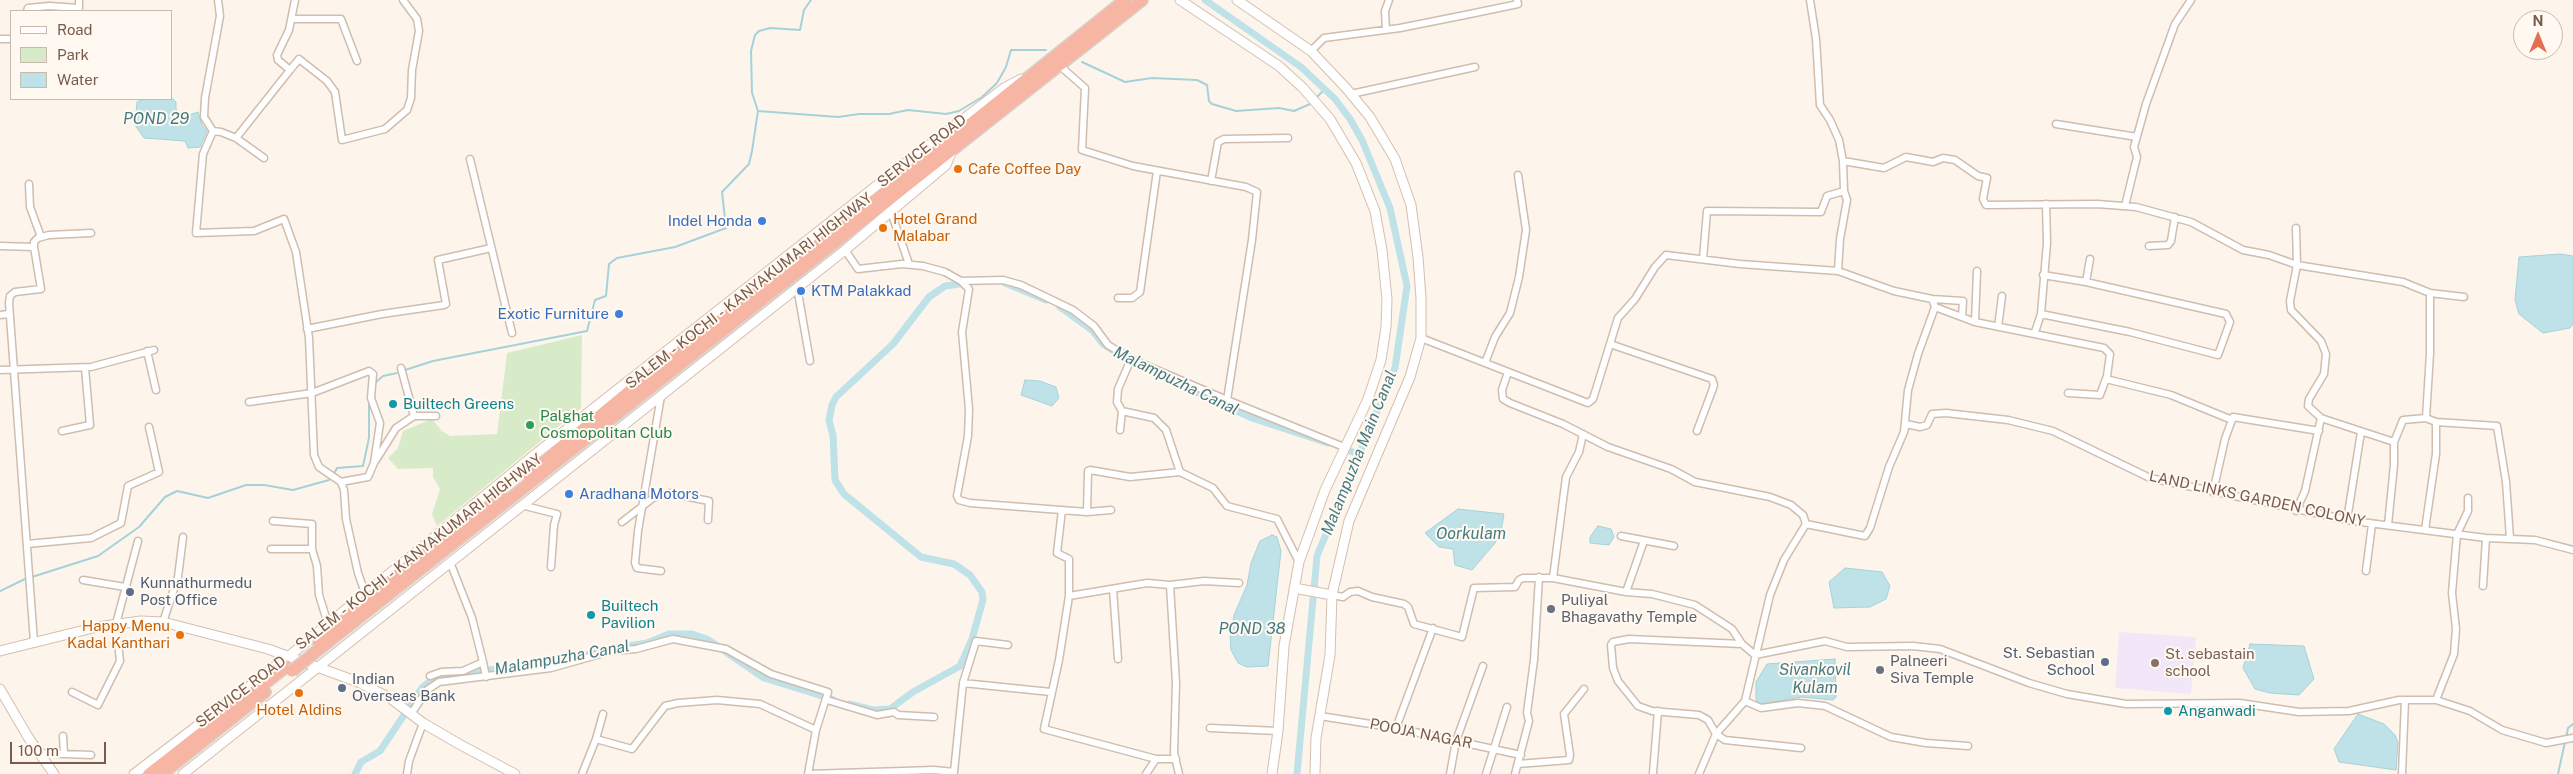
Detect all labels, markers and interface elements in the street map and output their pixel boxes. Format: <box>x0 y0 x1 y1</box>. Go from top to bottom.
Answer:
legend <box>10 10 172 100</box>
north arrow <box>2513 10 2563 60</box>
text: N <box>2533 13 2543 29</box>
text: Road <box>57 21 93 38</box>
text: Park <box>57 46 89 63</box>
text: Water <box>57 71 99 88</box>
water label: POND 29 <box>123 109 189 129</box>
street label: SERVICE ROAD <box>874 111 970 191</box>
place label: Cafe Coffee Day <box>968 160 1081 178</box>
marker: Cafe Coffee Day <box>952 163 964 175</box>
street label: SALEM - KOCHI - KANYAKUMARI HIGHWAY <box>622 189 876 393</box>
place label: Hotel Grand Malabar <box>893 210 977 245</box>
place label: Indel Honda <box>668 212 752 230</box>
marker: Indel Honda <box>756 215 768 227</box>
marker: Hotel Grand Malabar <box>877 222 889 234</box>
place label: KTM Palakkad <box>811 282 911 300</box>
marker: KTM Palakkad <box>795 285 807 297</box>
place label: Exotic Furniture <box>498 305 609 323</box>
marker: Exotic Furniture <box>613 308 625 320</box>
water label: Malampuzha Canal <box>1110 342 1242 420</box>
water label: Malampuzha Main Canal <box>1317 368 1401 538</box>
place label: Builtech Greens <box>403 395 514 413</box>
marker: Builtech Greens <box>387 398 399 410</box>
place label: Palghat Cosmopolitan Club <box>540 407 672 442</box>
marker: Palghat Cosmopolitan Club <box>524 419 536 431</box>
street label: SALEM - KOCHI - KANYAKUMARI HIGHWAY <box>292 450 546 654</box>
street label: LAND LINKS GARDEN COLONY <box>2147 467 2367 531</box>
place label: Aradhana Motors <box>579 485 699 503</box>
marker: Aradhana Motors <box>563 488 575 500</box>
water label: Oorkulam <box>1436 524 1506 544</box>
place label: Kunnathurmedu Post Office <box>140 574 252 609</box>
marker: Kunnathurmedu Post Office <box>124 586 136 598</box>
place label: Puliyal Bhagavathy Temple <box>1561 591 1697 626</box>
place label: Builtech Pavilion <box>601 597 658 632</box>
marker: Puliyal Bhagavathy Temple <box>1545 603 1557 615</box>
marker: Builtech Pavilion <box>585 609 597 621</box>
place label: Happy Menu Kadal Kanthari <box>67 617 170 652</box>
water label: POND 38 <box>1218 619 1286 639</box>
marker: Happy Menu Kadal Kanthari <box>174 629 186 641</box>
water label: Malampuzha Canal <box>493 637 631 679</box>
place label: St. Sebastian School <box>2003 644 2095 679</box>
place label: St. sebastain school <box>2165 645 2255 680</box>
street label: SERVICE ROAD <box>192 652 290 732</box>
place label: Palneeri Siva Temple <box>1890 652 1974 687</box>
marker: St. Sebastian School <box>2099 656 2111 668</box>
marker: St. sebastain school <box>2149 657 2161 669</box>
water label: Sivankovil Kulam <box>1779 660 1851 698</box>
marker: Palneeri Siva Temple <box>1874 664 1886 676</box>
place label: Indian Overseas Bank <box>352 670 456 705</box>
marker: Indian Overseas Bank <box>336 682 348 694</box>
marker: Hotel Aldins <box>293 687 305 699</box>
place label: Hotel Aldins <box>256 701 342 719</box>
place label: Anganwadi <box>2178 702 2256 720</box>
marker: Anganwadi <box>2162 705 2174 717</box>
street label: POOJA NAGAR <box>1368 715 1474 753</box>
scale bar <box>12 732 109 764</box>
text: 100 m <box>18 742 59 759</box>

